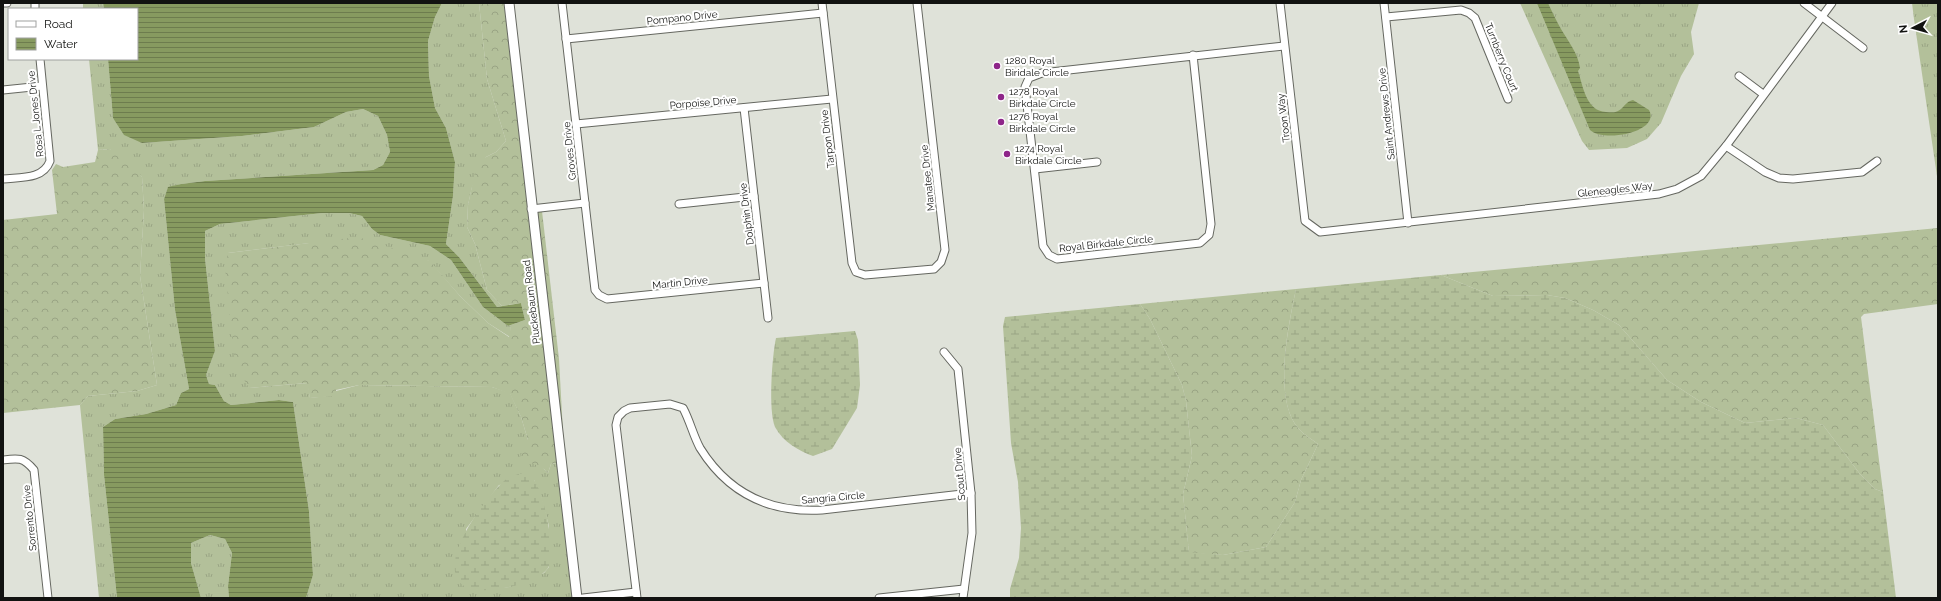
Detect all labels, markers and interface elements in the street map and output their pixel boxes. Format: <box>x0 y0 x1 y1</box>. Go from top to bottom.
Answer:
legend <box>8 8 138 60</box>
street label: Pompano Drive <box>646 8 718 27</box>
north arrow <box>1893 8 1933 48</box>
text: Road <box>44 17 73 31</box>
street label: Turnberry Court <box>1483 21 1521 94</box>
text: N <box>1897 24 1910 34</box>
text: Water <box>44 37 78 51</box>
place label: 1280 Royal Biridale Circle <box>1005 55 1069 78</box>
marker: 1280 Royal Biridale Circle <box>992 61 1002 71</box>
street label: Saint Andrews Drive <box>1376 67 1397 160</box>
street label: Rosa L Jones Drive <box>25 70 45 158</box>
place label: 1278 Royal Birkdale Circle <box>1009 86 1076 109</box>
marker: 1278 Royal Birkdale Circle <box>996 92 1006 102</box>
street label: Troon Way <box>1275 92 1292 143</box>
street label: Porpoise Drive <box>669 94 737 111</box>
street label: Tarpon Drive <box>818 109 837 169</box>
place label: 1276 Royal Birkdale Circle <box>1009 111 1076 134</box>
marker: 1276 Royal Birkdale Circle <box>996 117 1006 127</box>
street label: Groves Drive <box>561 121 578 181</box>
place label: 1274 Royal Birkdale Circle <box>1015 143 1082 166</box>
street label: Manatee Drive <box>919 144 936 212</box>
marker: 1274 Royal Birkdale Circle <box>1002 149 1012 159</box>
street label: Gleneagles Way <box>1577 180 1654 199</box>
street label: Dolphin Drive <box>737 182 756 246</box>
street label: Royal Birkdale Circle <box>1058 233 1154 254</box>
street label: Pluckebaum Road <box>521 259 542 345</box>
street label: Martin Drive <box>652 274 708 291</box>
street label: Scout Drive <box>952 447 967 501</box>
street label: Sorrento Drive <box>21 484 38 551</box>
street label: Sangria Circle <box>801 489 865 506</box>

